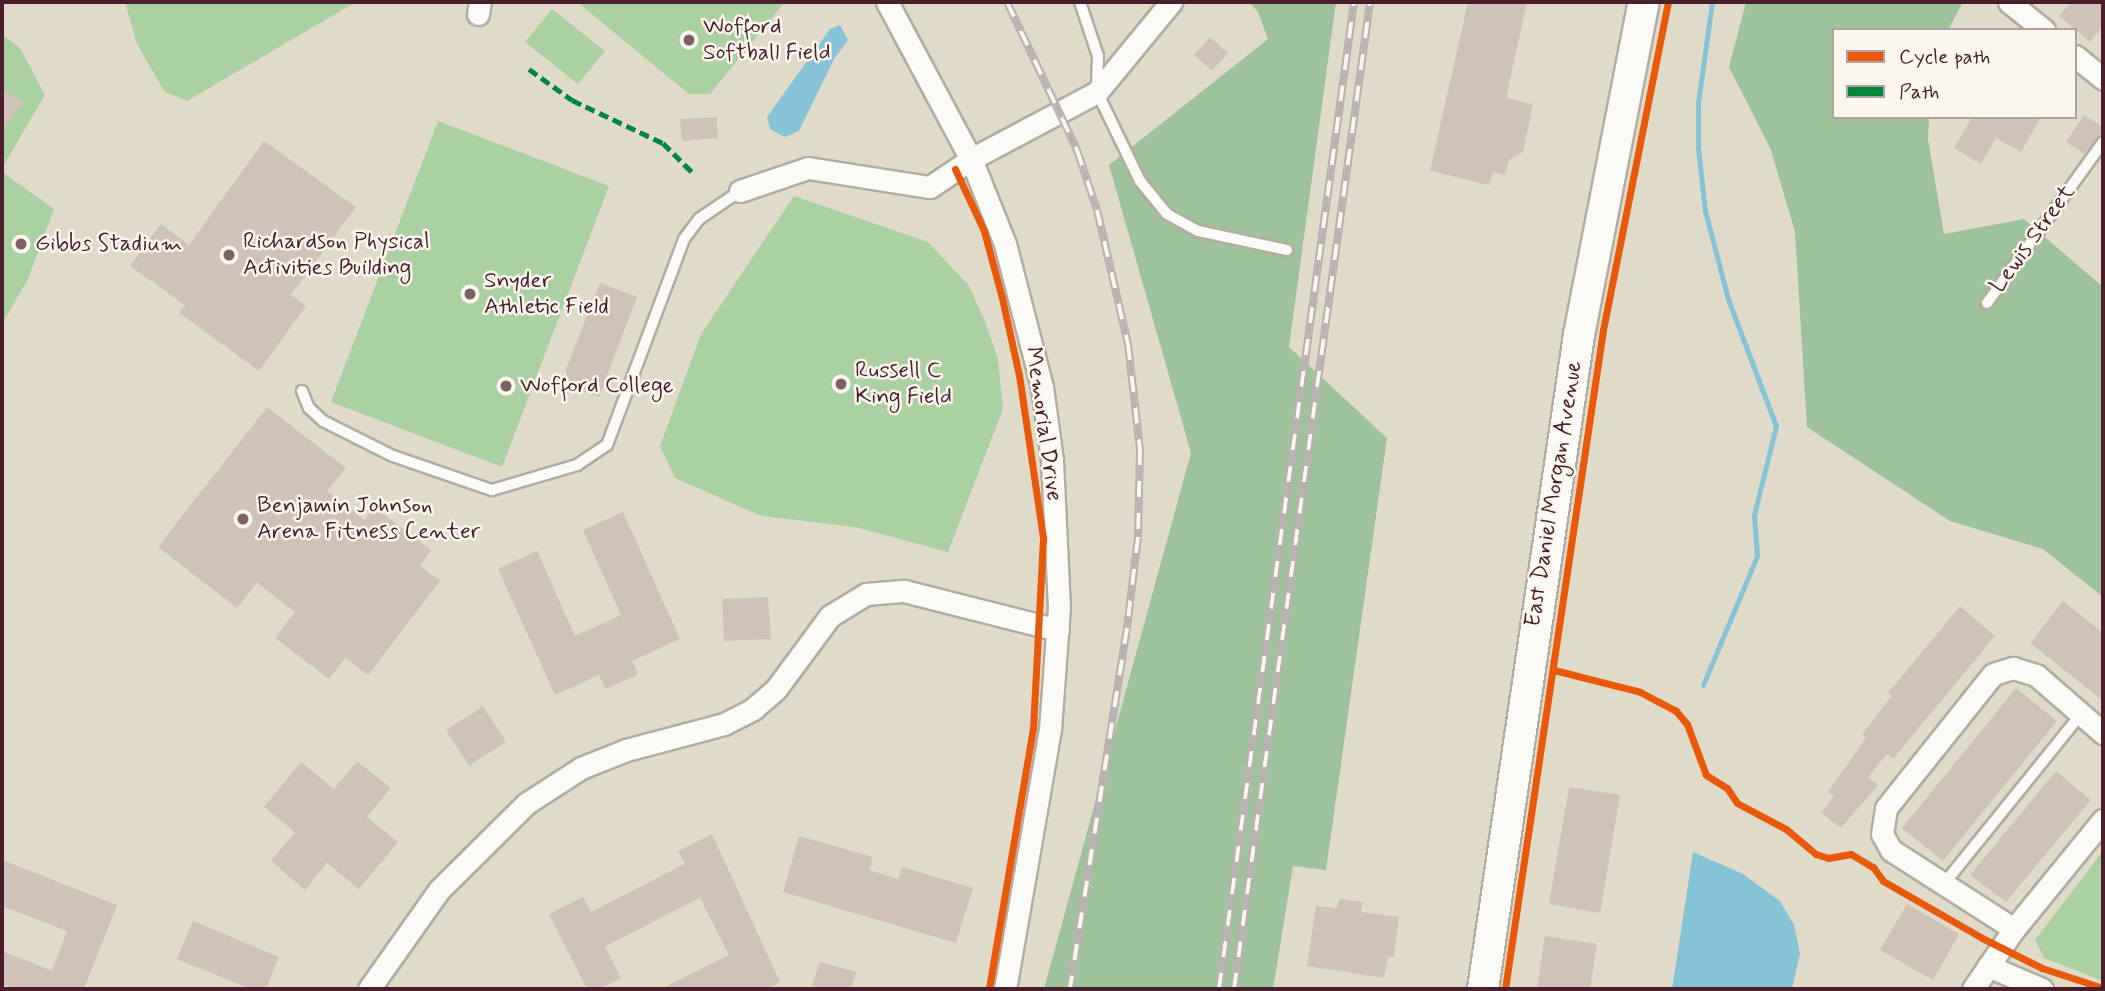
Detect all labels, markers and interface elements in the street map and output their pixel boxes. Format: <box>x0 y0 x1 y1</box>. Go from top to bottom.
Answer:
place label: Wofford Softball Field <box>703 13 831 67</box>
legend <box>1832 28 2077 119</box>
marker: Wofford Softball Field <box>681 32 697 48</box>
text: Cycle path <box>1899 43 1990 71</box>
text: Path <box>1899 78 1939 106</box>
street label: Lewis Street <box>1985 180 2081 298</box>
place label: Richardson Physical Activities Building <box>243 228 432 282</box>
place label: Gibbs Stadium <box>35 230 179 258</box>
marker: Gibbs Stadium <box>13 236 29 252</box>
marker: Richardson Physical Activities Building <box>221 247 237 263</box>
place label: Snyder Athletic Field <box>484 267 610 321</box>
marker: Snyder Athletic Field <box>462 286 478 302</box>
street label: Memorial Drive <box>1019 346 1067 502</box>
place label: Russell C King Field <box>855 357 952 411</box>
street label: East Daniel Morgan Avenue <box>1520 360 1588 628</box>
place label: Wofford College <box>520 372 673 400</box>
marker: Russell C King Field <box>833 376 849 392</box>
marker: Wofford College <box>498 378 514 394</box>
place label: Benjamin Johnson Arena Fitness Center <box>257 492 477 546</box>
marker: Benjamin Johnson Arena Fitness Center <box>235 511 251 527</box>

